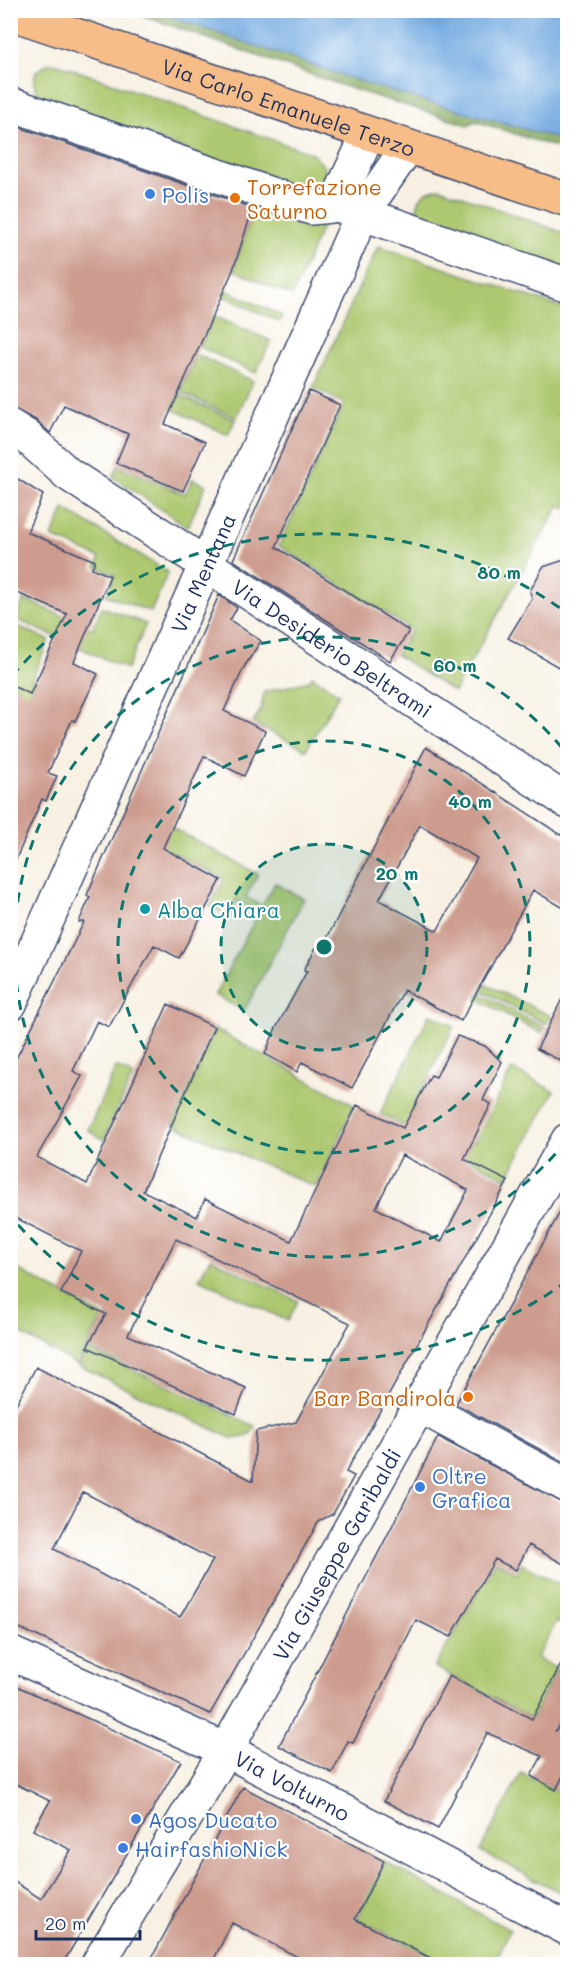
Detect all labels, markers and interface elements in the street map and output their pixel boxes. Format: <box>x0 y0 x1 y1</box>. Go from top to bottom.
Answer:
street label: Via Carlo Emanuele Terzo <box>159 51 419 161</box>
place label: Torrefazione Saturno <box>247 173 382 224</box>
place label: Polis <box>162 181 209 208</box>
marker: Polis <box>143 187 157 201</box>
marker: Torrefazione Saturno <box>228 191 242 205</box>
street label: Via Mentana <box>164 509 241 637</box>
text: 80 m <box>477 560 521 584</box>
street label: Via Desiderio Beltrami <box>227 572 438 723</box>
text: 60 m <box>433 653 477 677</box>
text: 40 m <box>448 789 492 813</box>
text: 20 m <box>376 861 418 885</box>
place label: Alba Chiara <box>157 896 280 923</box>
marker: Alba Chiara <box>138 902 152 916</box>
centre of rings <box>314 937 334 957</box>
place label: Bar Bandirola <box>314 1384 456 1411</box>
marker: Bar Bandirola <box>461 1390 475 1404</box>
street label: Via Giuseppe Garibaldi <box>266 1443 406 1665</box>
place label: Oltre Grafica <box>432 1462 511 1513</box>
marker: Oltre Grafica <box>413 1480 427 1494</box>
street label: Via Volturno <box>230 1744 355 1826</box>
place label: Agos Ducato <box>148 1806 277 1833</box>
marker: Agos Ducato <box>129 1812 143 1826</box>
place label: HairfashioNick <box>135 1835 288 1862</box>
marker: HairfashioNick <box>116 1841 130 1855</box>
scale bar <box>36 1903 140 1941</box>
text: 20 m <box>45 1911 86 1935</box>

